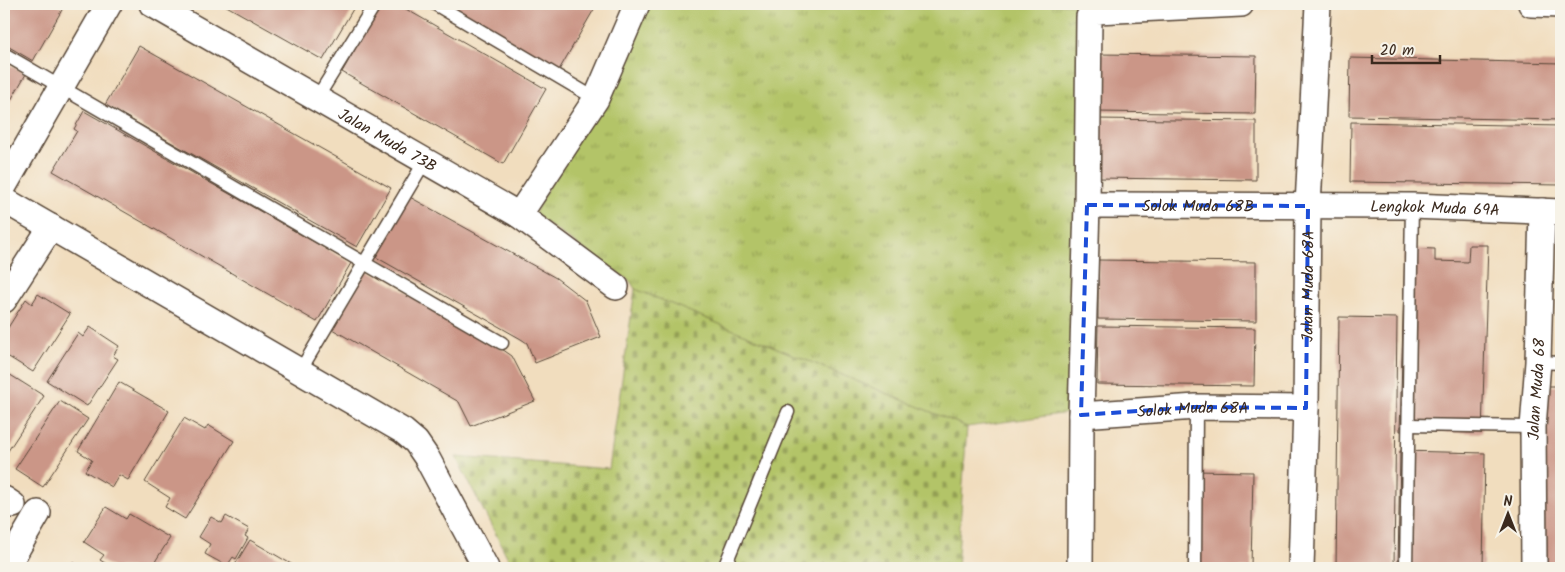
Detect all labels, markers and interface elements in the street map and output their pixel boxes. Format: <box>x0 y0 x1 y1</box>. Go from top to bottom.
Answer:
scale bar <box>1372 32 1440 64</box>
text: 20 m <box>1380 39 1414 63</box>
street label: Jalan Muda 73B <box>333 103 441 179</box>
street label: Solok Muda 68B <box>1142 194 1254 220</box>
street label: Lengkok Muda 69A <box>1370 195 1500 224</box>
street label: Jalan Muda 68A <box>1296 230 1322 342</box>
street label: Jalan Muda 68 <box>1522 337 1553 440</box>
street label: Solok Muda 68A <box>1136 396 1249 425</box>
north arrow <box>1482 490 1532 540</box>
text: N <box>1504 491 1513 513</box>

